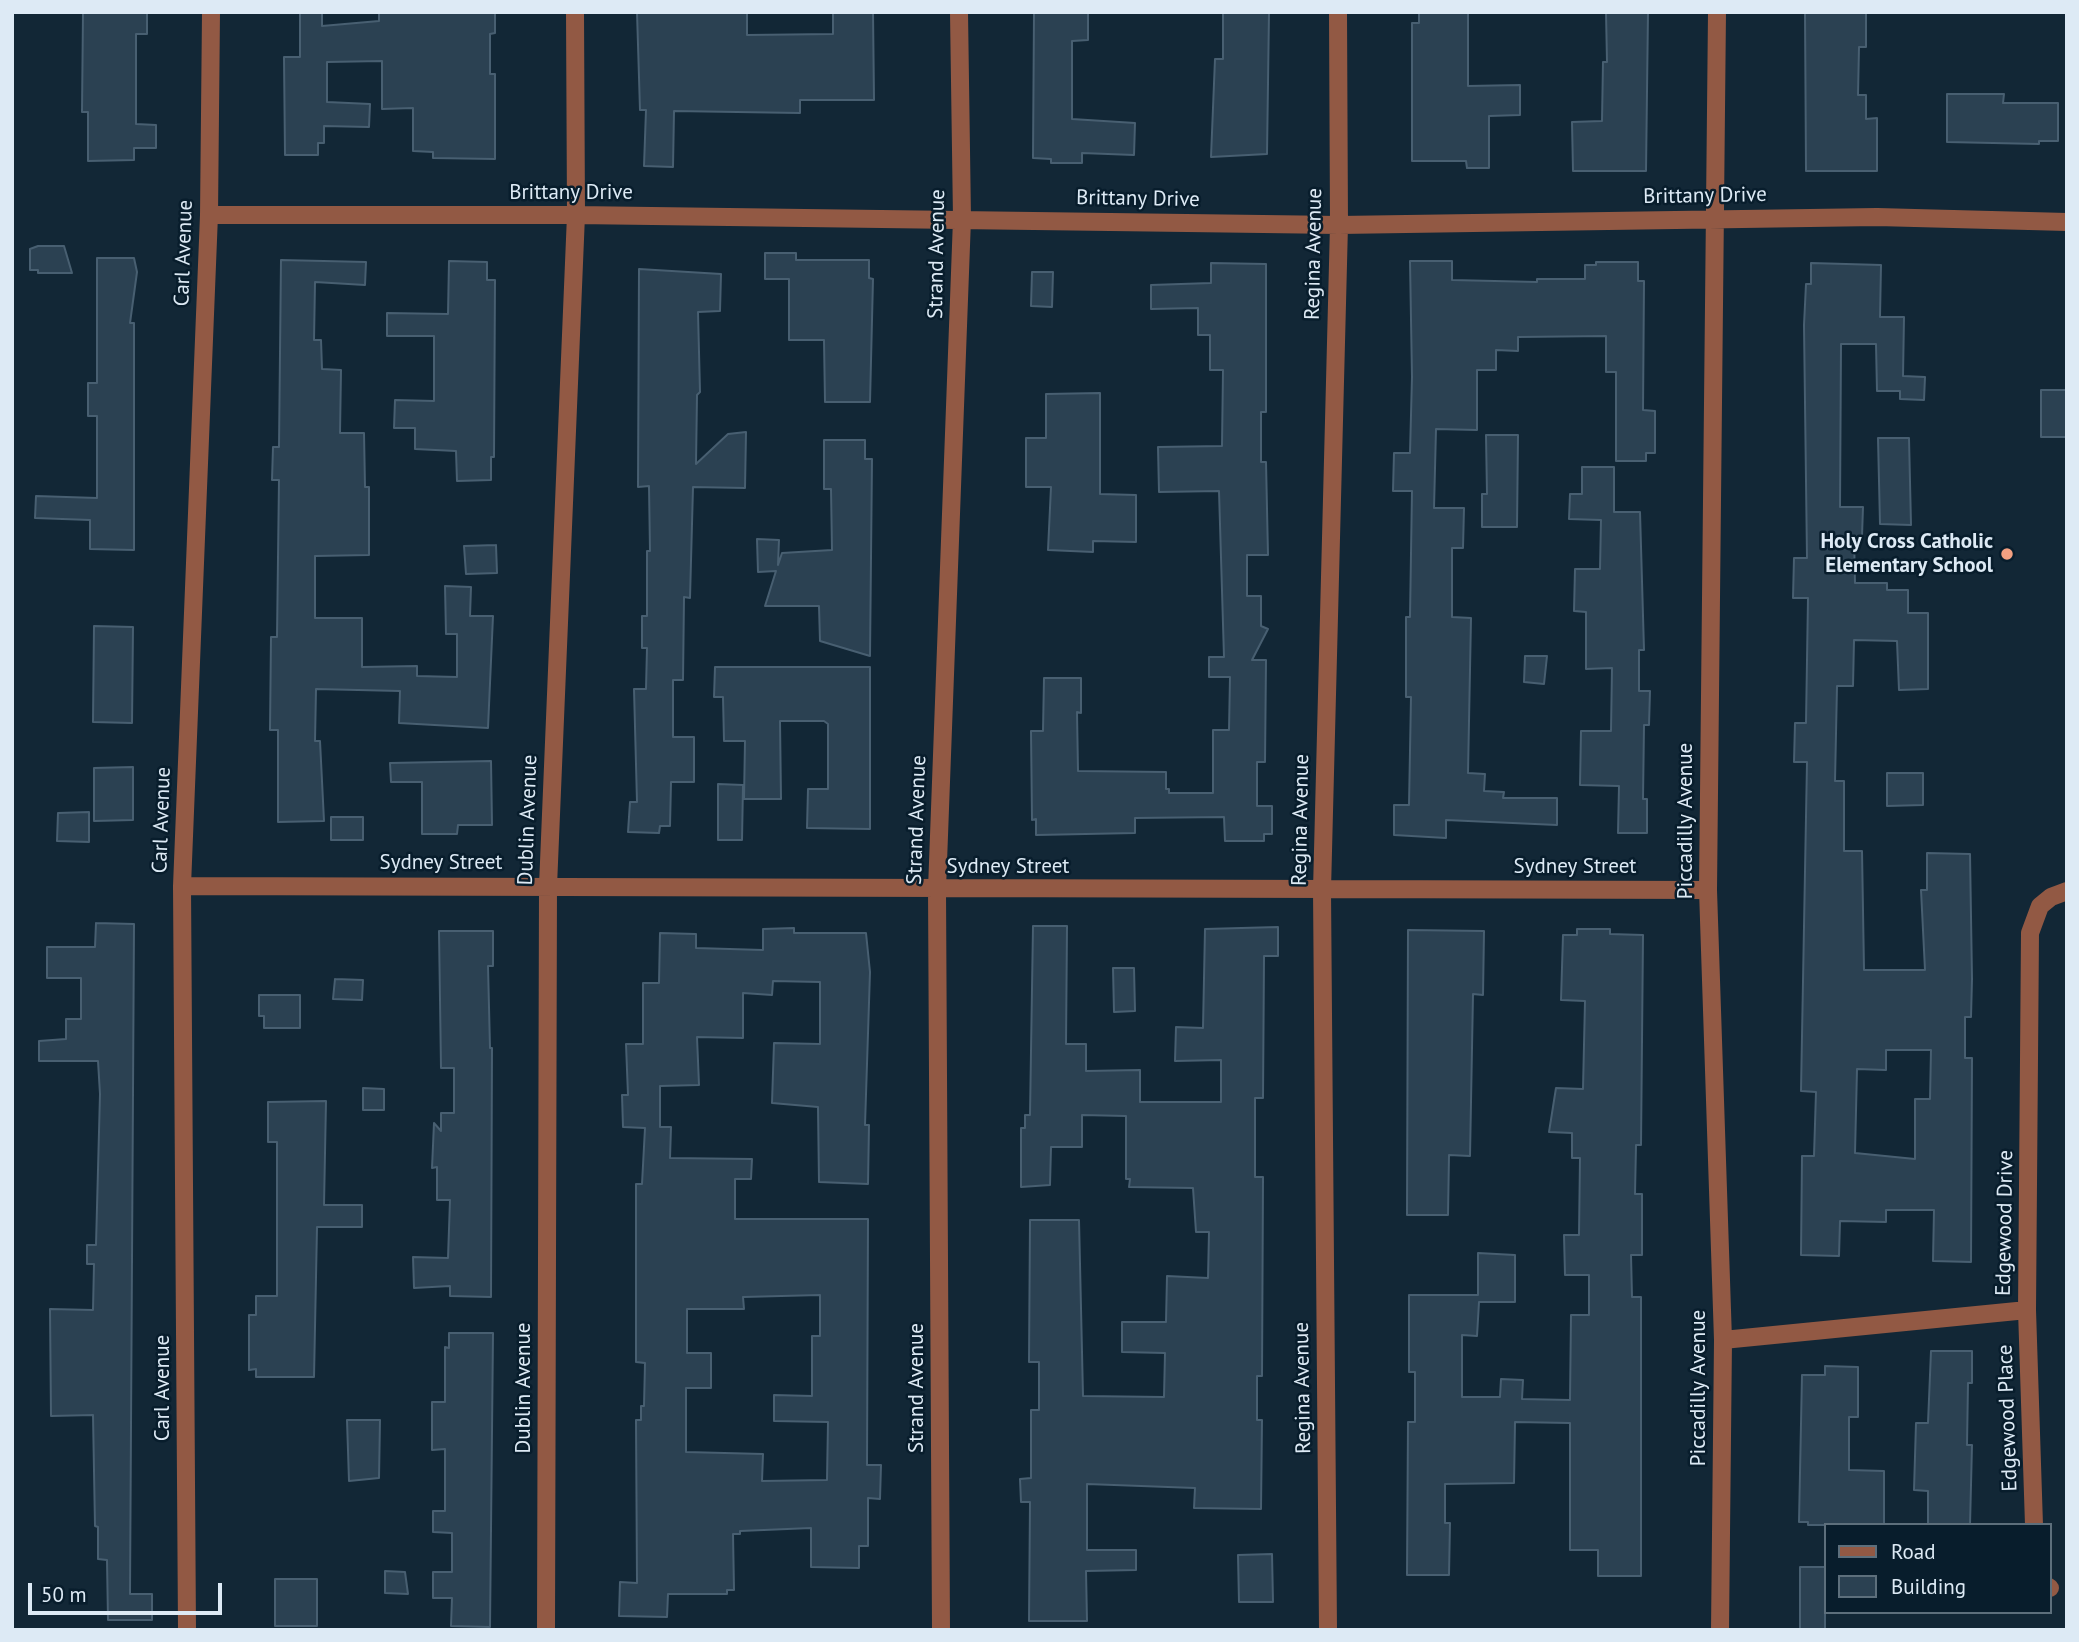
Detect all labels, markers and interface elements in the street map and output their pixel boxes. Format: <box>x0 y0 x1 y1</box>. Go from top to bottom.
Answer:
street label: Brittany Drive <box>509 180 633 206</box>
street label: Brittany Drive <box>1643 182 1767 210</box>
street label: Brittany Drive <box>1076 185 1200 213</box>
street label: Regina Avenue <box>1300 188 1328 320</box>
street label: Strand Avenue <box>923 189 951 319</box>
street label: Carl Avenue <box>170 199 198 307</box>
place label: Holy Cross Catholic Elementary School <box>1820 529 1993 579</box>
marker: Holy Cross Catholic Elementary School <box>1999 546 2015 562</box>
street label: Piccadilly Avenue <box>1673 743 1699 899</box>
street label: Dublin Avenue <box>513 754 543 886</box>
street label: Regina Avenue <box>1287 754 1315 886</box>
street label: Strand Avenue <box>902 755 932 885</box>
street label: Carl Avenue <box>148 766 176 874</box>
street label: Sydney Street <box>380 850 502 876</box>
street label: Sydney Street <box>947 854 1069 880</box>
street label: Sydney Street <box>1514 854 1636 880</box>
street label: Edgewood Drive <box>1991 1150 2019 1296</box>
street label: Piccadilly Avenue <box>1686 1310 1712 1466</box>
street label: Regina Avenue <box>1289 1322 1317 1454</box>
street label: Dublin Avenue <box>511 1323 537 1453</box>
street label: Strand Avenue <box>904 1323 930 1453</box>
street label: Carl Avenue <box>150 1335 176 1441</box>
street label: Edgewood Place <box>1993 1344 2023 1492</box>
legend <box>1824 1523 2051 1614</box>
text: Road <box>1891 1538 1935 1565</box>
scale bar <box>32 1568 226 1612</box>
text: Building <box>1891 1573 1966 1600</box>
text: 50 m <box>41 1581 87 1608</box>

